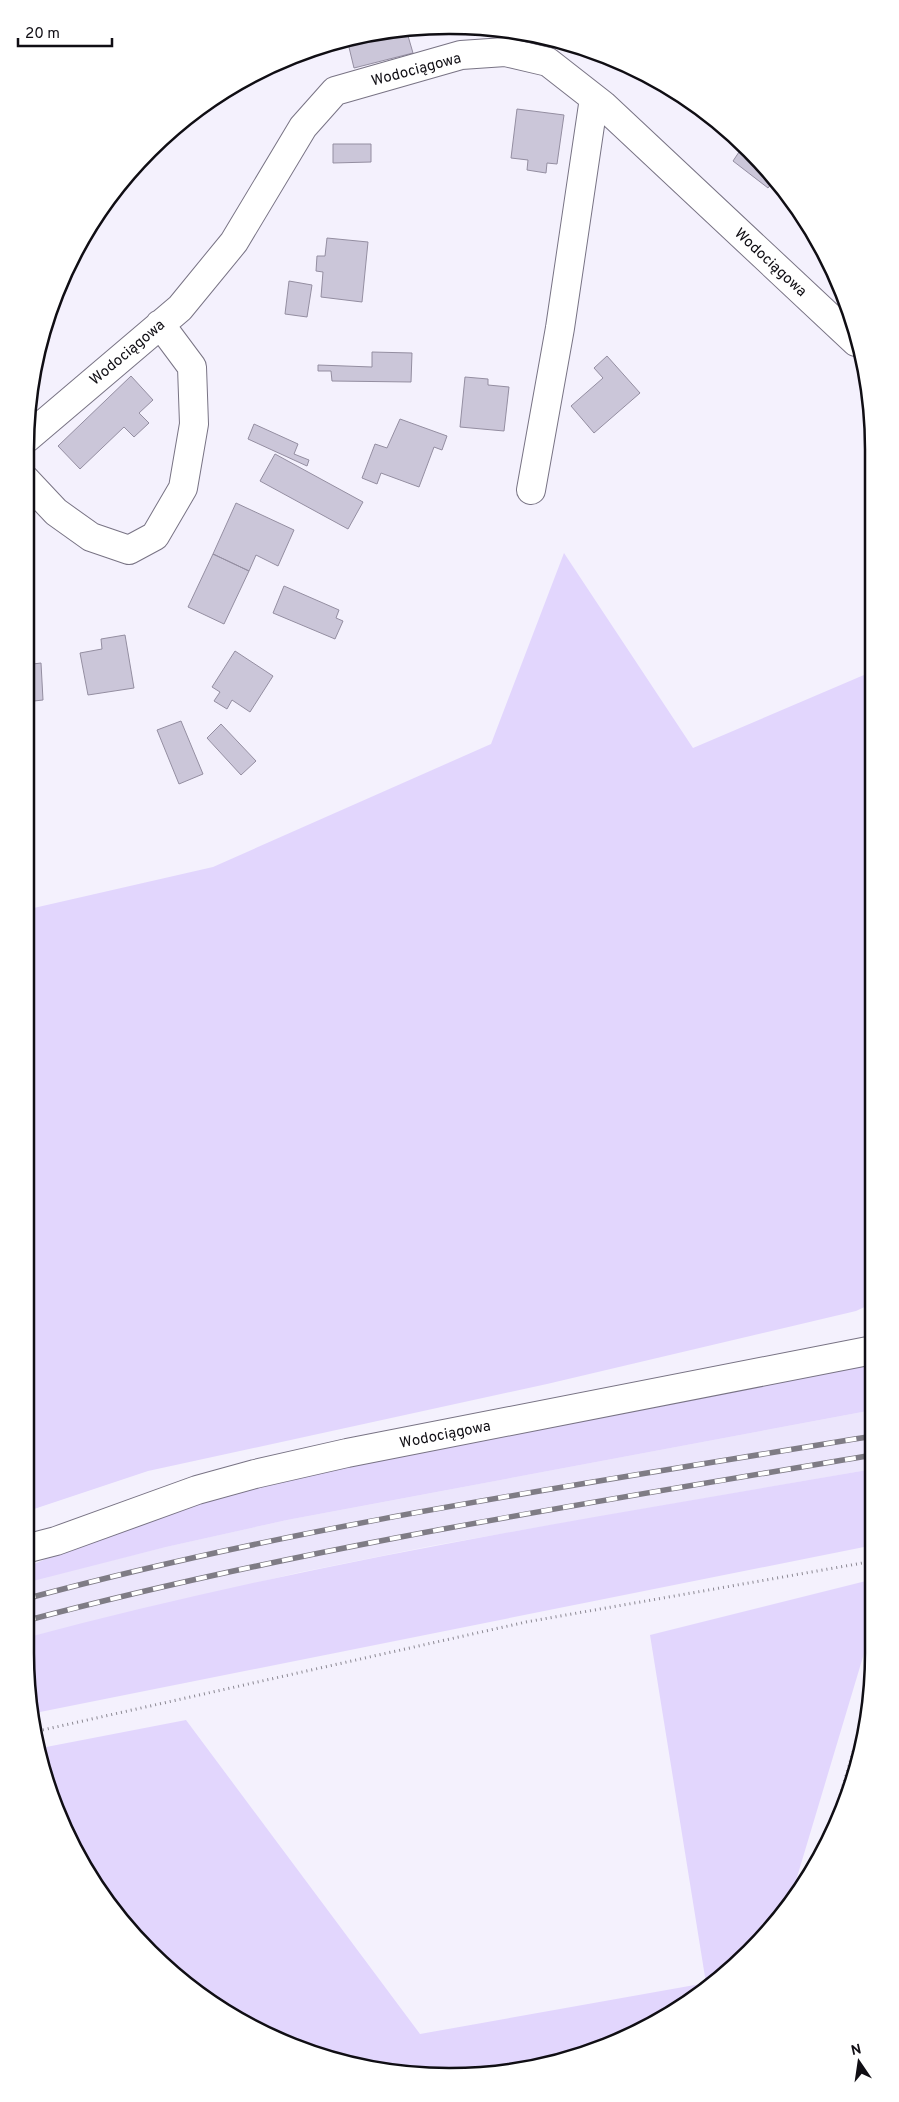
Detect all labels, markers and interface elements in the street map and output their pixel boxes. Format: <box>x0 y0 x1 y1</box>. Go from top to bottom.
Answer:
scale bar <box>18 15 111 47</box>
text: 20 m <box>25 25 60 44</box>
street label: Wodociągowa <box>369 49 463 92</box>
street label: Wodociągowa <box>730 225 810 302</box>
street label: Wodociągowa <box>86 316 169 390</box>
street label: Wodociągowa <box>398 1417 492 1454</box>
north arrow <box>834 2037 884 2087</box>
text: N <box>850 2041 863 2060</box>

